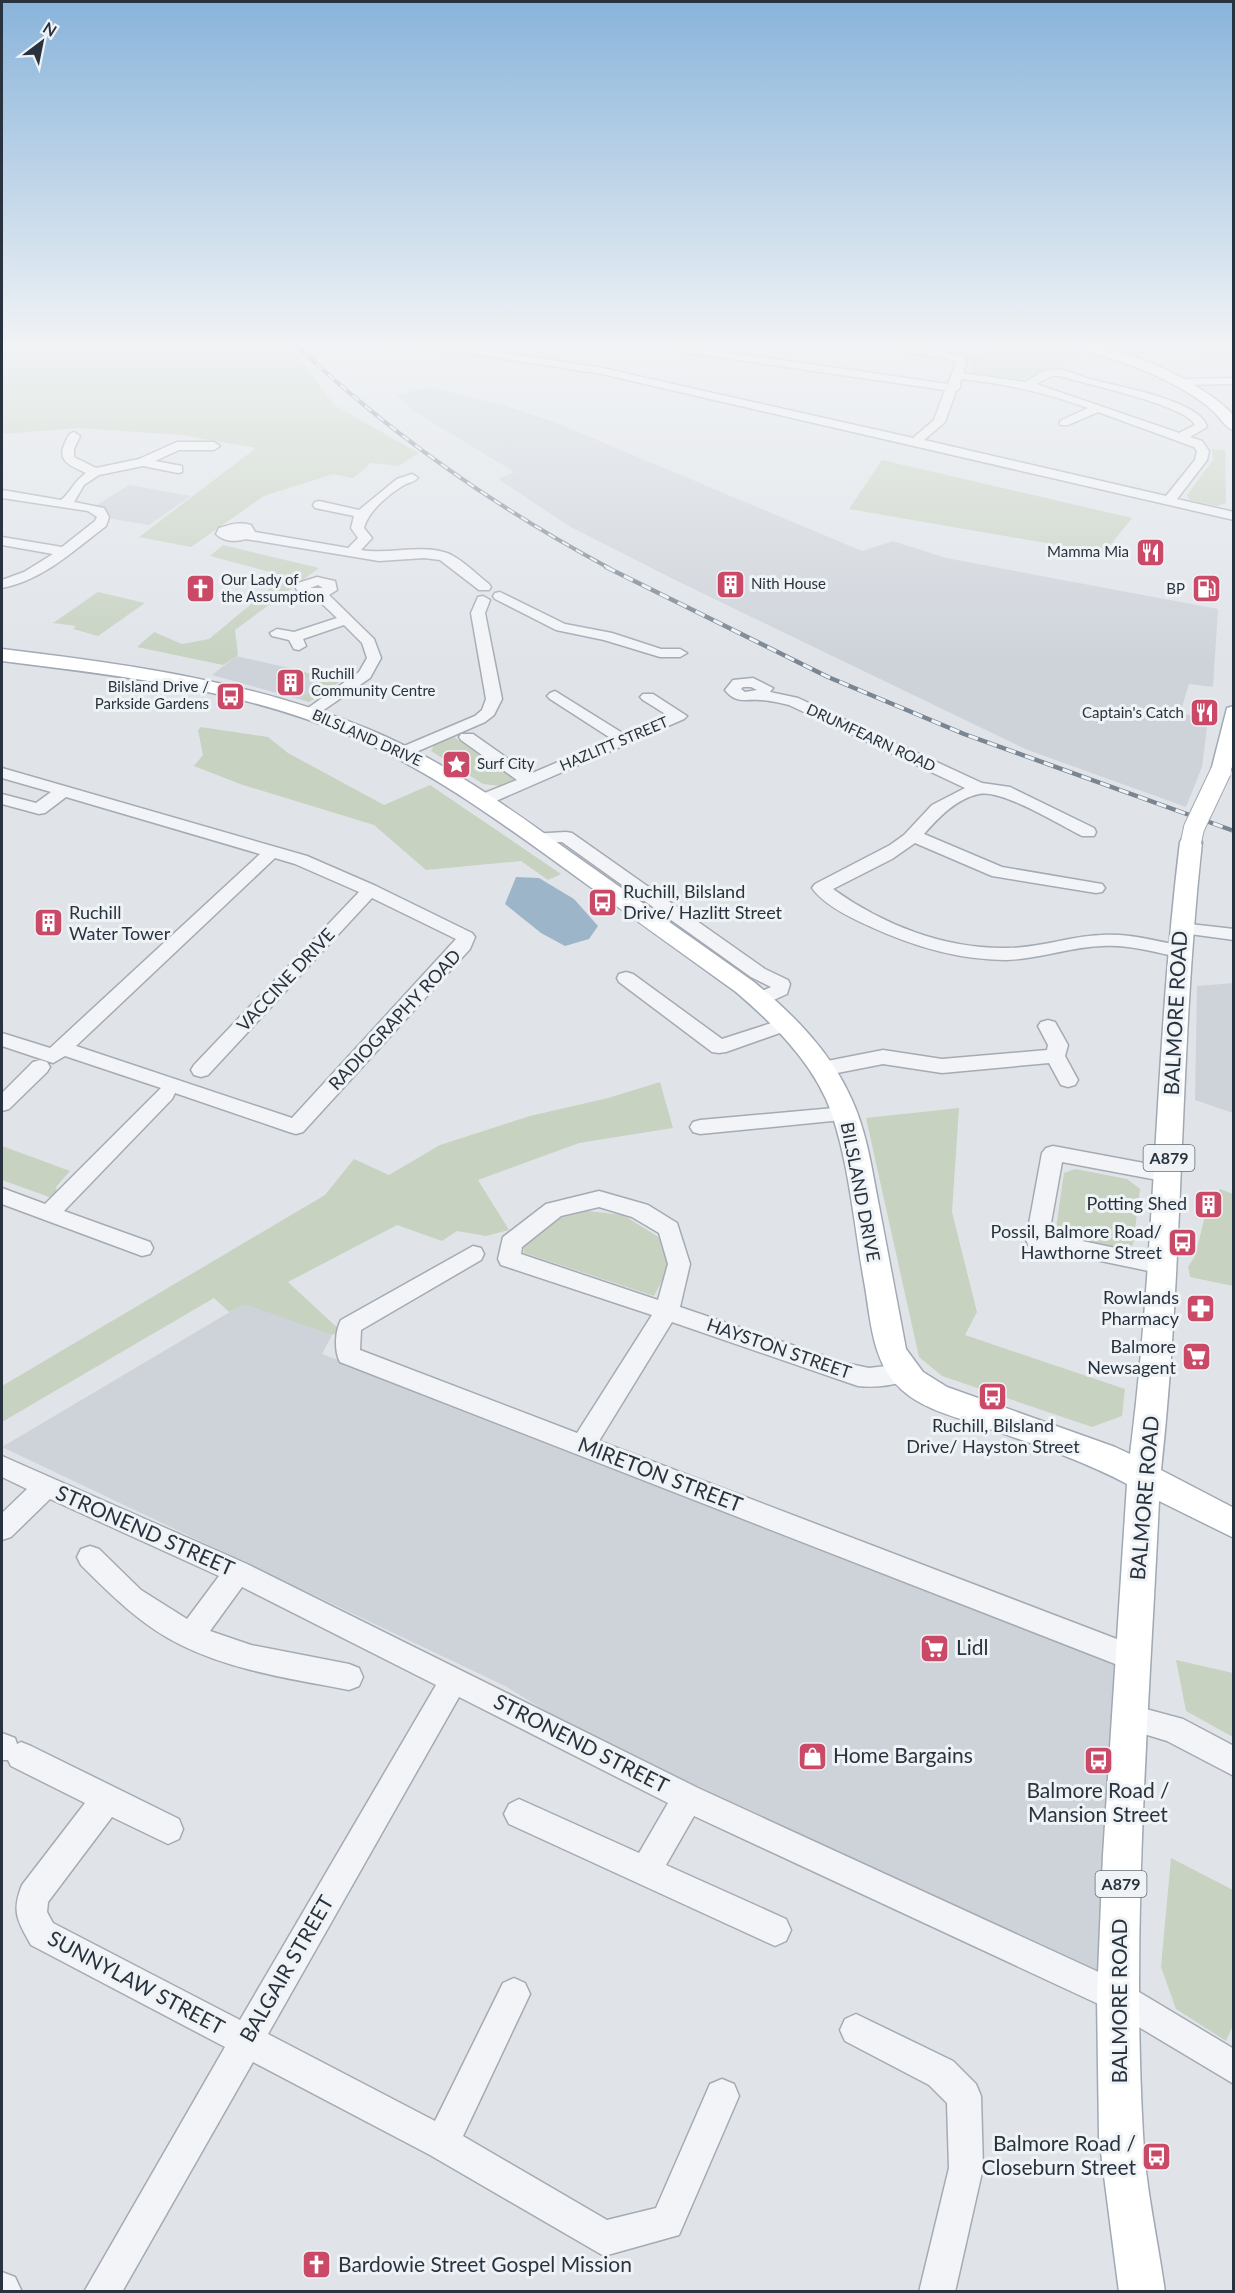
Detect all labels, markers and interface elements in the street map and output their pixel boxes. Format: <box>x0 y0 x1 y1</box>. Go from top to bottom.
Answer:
north arrow <box>12 12 72 72</box>
text: N <box>40 18 60 40</box>
restaurant icon: Mamma Mia <box>1134 536 1166 568</box>
place label: Mamma Mia <box>1047 542 1129 560</box>
building icon: Nith House <box>714 568 746 600</box>
place label: Our Lady of the Assumption <box>221 570 324 605</box>
church icon: Our Lady of the Assumption <box>184 573 216 605</box>
fuel station icon: BP <box>1190 573 1222 605</box>
place label: Nith House <box>751 574 826 592</box>
place label: BP <box>1166 579 1185 597</box>
place label: Ruchill Community Centre <box>311 664 436 699</box>
building icon: Ruchill Community Centre <box>274 667 306 699</box>
place label: Bilsland Drive / Parkside Gardens <box>95 677 209 712</box>
bus stop icon: Bilsland Drive / Parkside Gardens <box>214 680 246 712</box>
restaurant icon: Captain's Catch <box>1189 697 1221 729</box>
street label: DRUMFEARN ROAD <box>804 699 939 775</box>
place label: Captain's Catch <box>1082 703 1184 721</box>
street label: BILSLAND DRIVE <box>310 705 425 769</box>
street label: HAZLITT STREET <box>557 712 671 774</box>
place icon: Surf City <box>440 748 472 780</box>
place label: Surf City <box>477 754 535 772</box>
place label: Ruchill, Bilsland Drive/ Hazlitt Street <box>623 880 783 923</box>
bus stop icon: Ruchill, Bilsland Drive/ Hazlitt Street <box>586 886 618 918</box>
place label: Ruchill Water Tower <box>69 901 171 944</box>
building icon: Ruchill Water Tower <box>32 907 64 939</box>
street label: VACCINE DRIVE <box>232 923 339 1036</box>
street label: BALMORE ROAD <box>1158 930 1191 1096</box>
street label: RADIOGRAPHY ROAD <box>323 945 465 1094</box>
street label: BILSLAND DRIVE <box>837 1120 885 1263</box>
road number: A879 <box>1144 1145 1194 1171</box>
building icon: Potting Shed <box>1192 1188 1224 1220</box>
place label: Potting Shed <box>1087 1192 1187 1214</box>
place label: Possil, Balmore Road/ Hawthorne Street <box>991 1220 1163 1263</box>
bus stop icon: Possil, Balmore Road/ Hawthorne Street <box>1167 1226 1199 1258</box>
place label: Rowlands Pharmacy <box>1101 1286 1180 1329</box>
pharmacy icon: Rowlands Pharmacy <box>1184 1292 1216 1324</box>
street label: HAYSTON STREET <box>704 1313 855 1383</box>
place label: Balmore Newsagent <box>1087 1335 1177 1378</box>
supermarket icon: Balmore Newsagent <box>1181 1341 1213 1373</box>
bus stop icon: Ruchill, Bilsland Drive/ Hayston Street <box>977 1381 1009 1413</box>
place label: Ruchill, Bilsland Drive/ Hayston Street <box>906 1414 1080 1457</box>
street label: BALMORE ROAD <box>1124 1415 1163 1581</box>
street label: MIRETON STREET <box>575 1431 747 1517</box>
street label: STRONEND STREET <box>52 1479 239 1580</box>
supermarket icon: Lidl <box>919 1632 951 1664</box>
place label: Lidl <box>956 1634 989 1659</box>
street label: STRONEND STREET <box>490 1688 674 1798</box>
shop icon: Home Bargains <box>796 1740 828 1772</box>
place label: Home Bargains <box>833 1742 973 1767</box>
bus stop icon: Balmore Road / Mansion Street <box>1082 1744 1114 1776</box>
place label: Balmore Road / Mansion Street <box>1026 1777 1170 1826</box>
road number: A879 <box>1096 1871 1146 1897</box>
street label: BALGAIR STREET <box>234 1890 338 2046</box>
street label: BALMORE ROAD <box>1106 1919 1131 2083</box>
street label: SUNNYLAW STREET <box>44 1924 230 2039</box>
place label: Balmore Road / Closeburn Street <box>981 2130 1136 2179</box>
bus stop icon: Balmore Road / Closeburn Street <box>1141 2140 1173 2172</box>
church icon: Bardowie Street Gospel Mission <box>301 2249 333 2281</box>
place label: Bardowie Street Gospel Mission <box>338 2251 632 2276</box>

